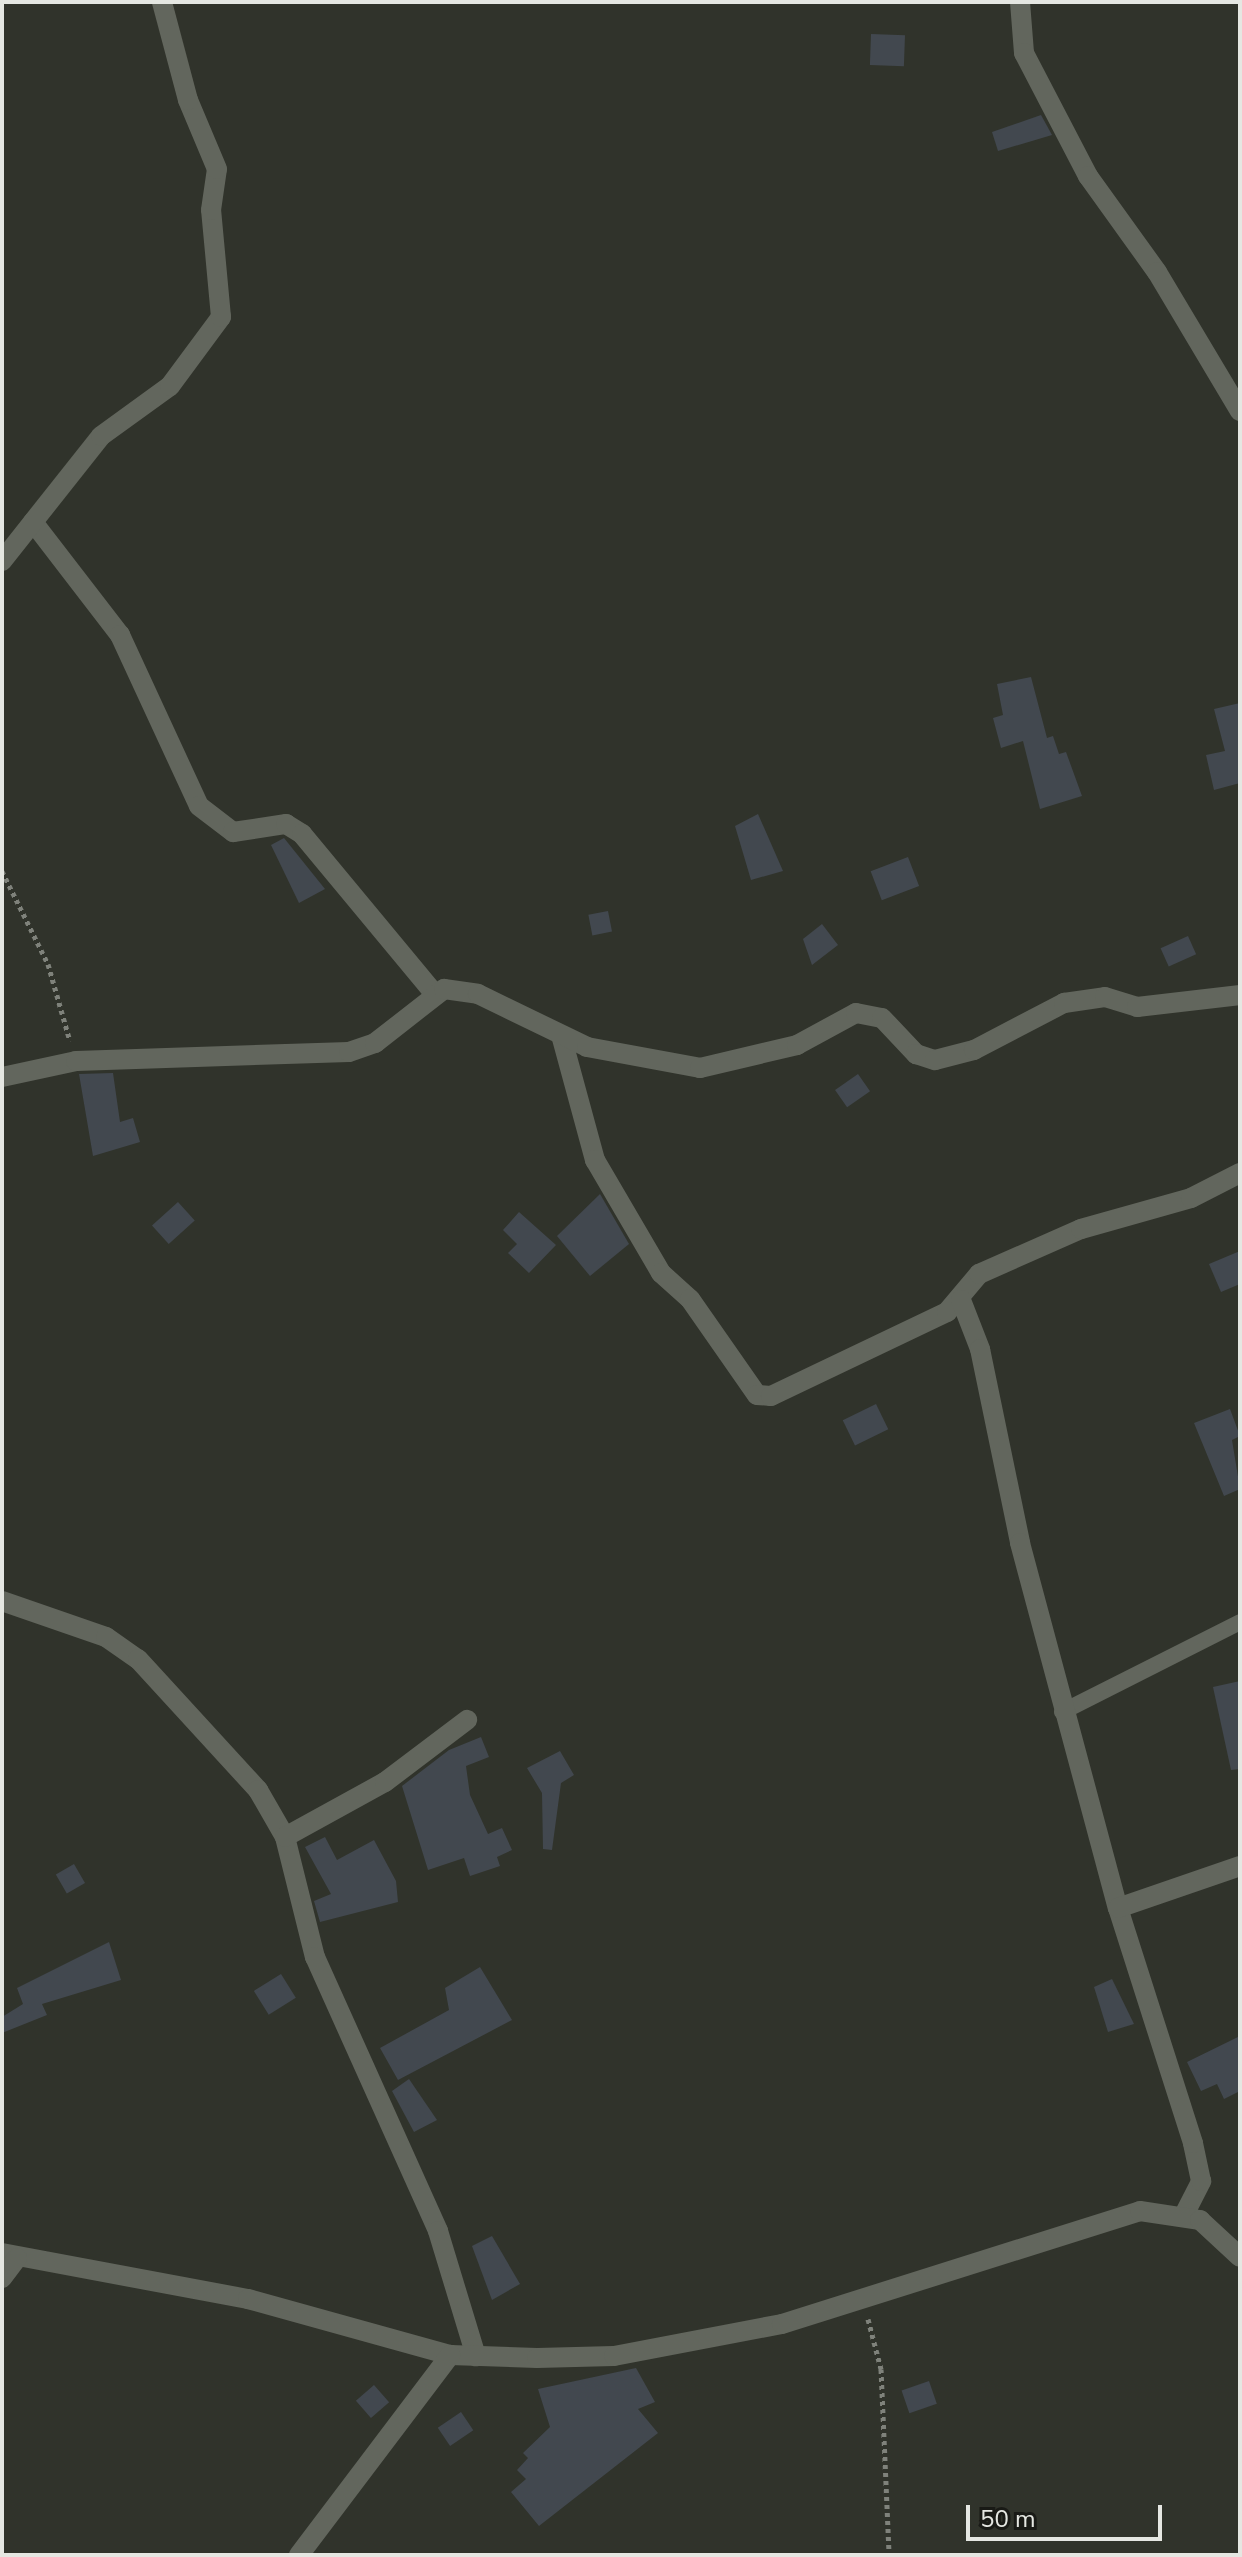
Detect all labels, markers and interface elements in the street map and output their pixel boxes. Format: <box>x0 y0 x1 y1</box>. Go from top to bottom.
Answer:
scale bar <box>970 2489 1166 2539</box>
text: 50 m <box>980 2503 1036 2535</box>

